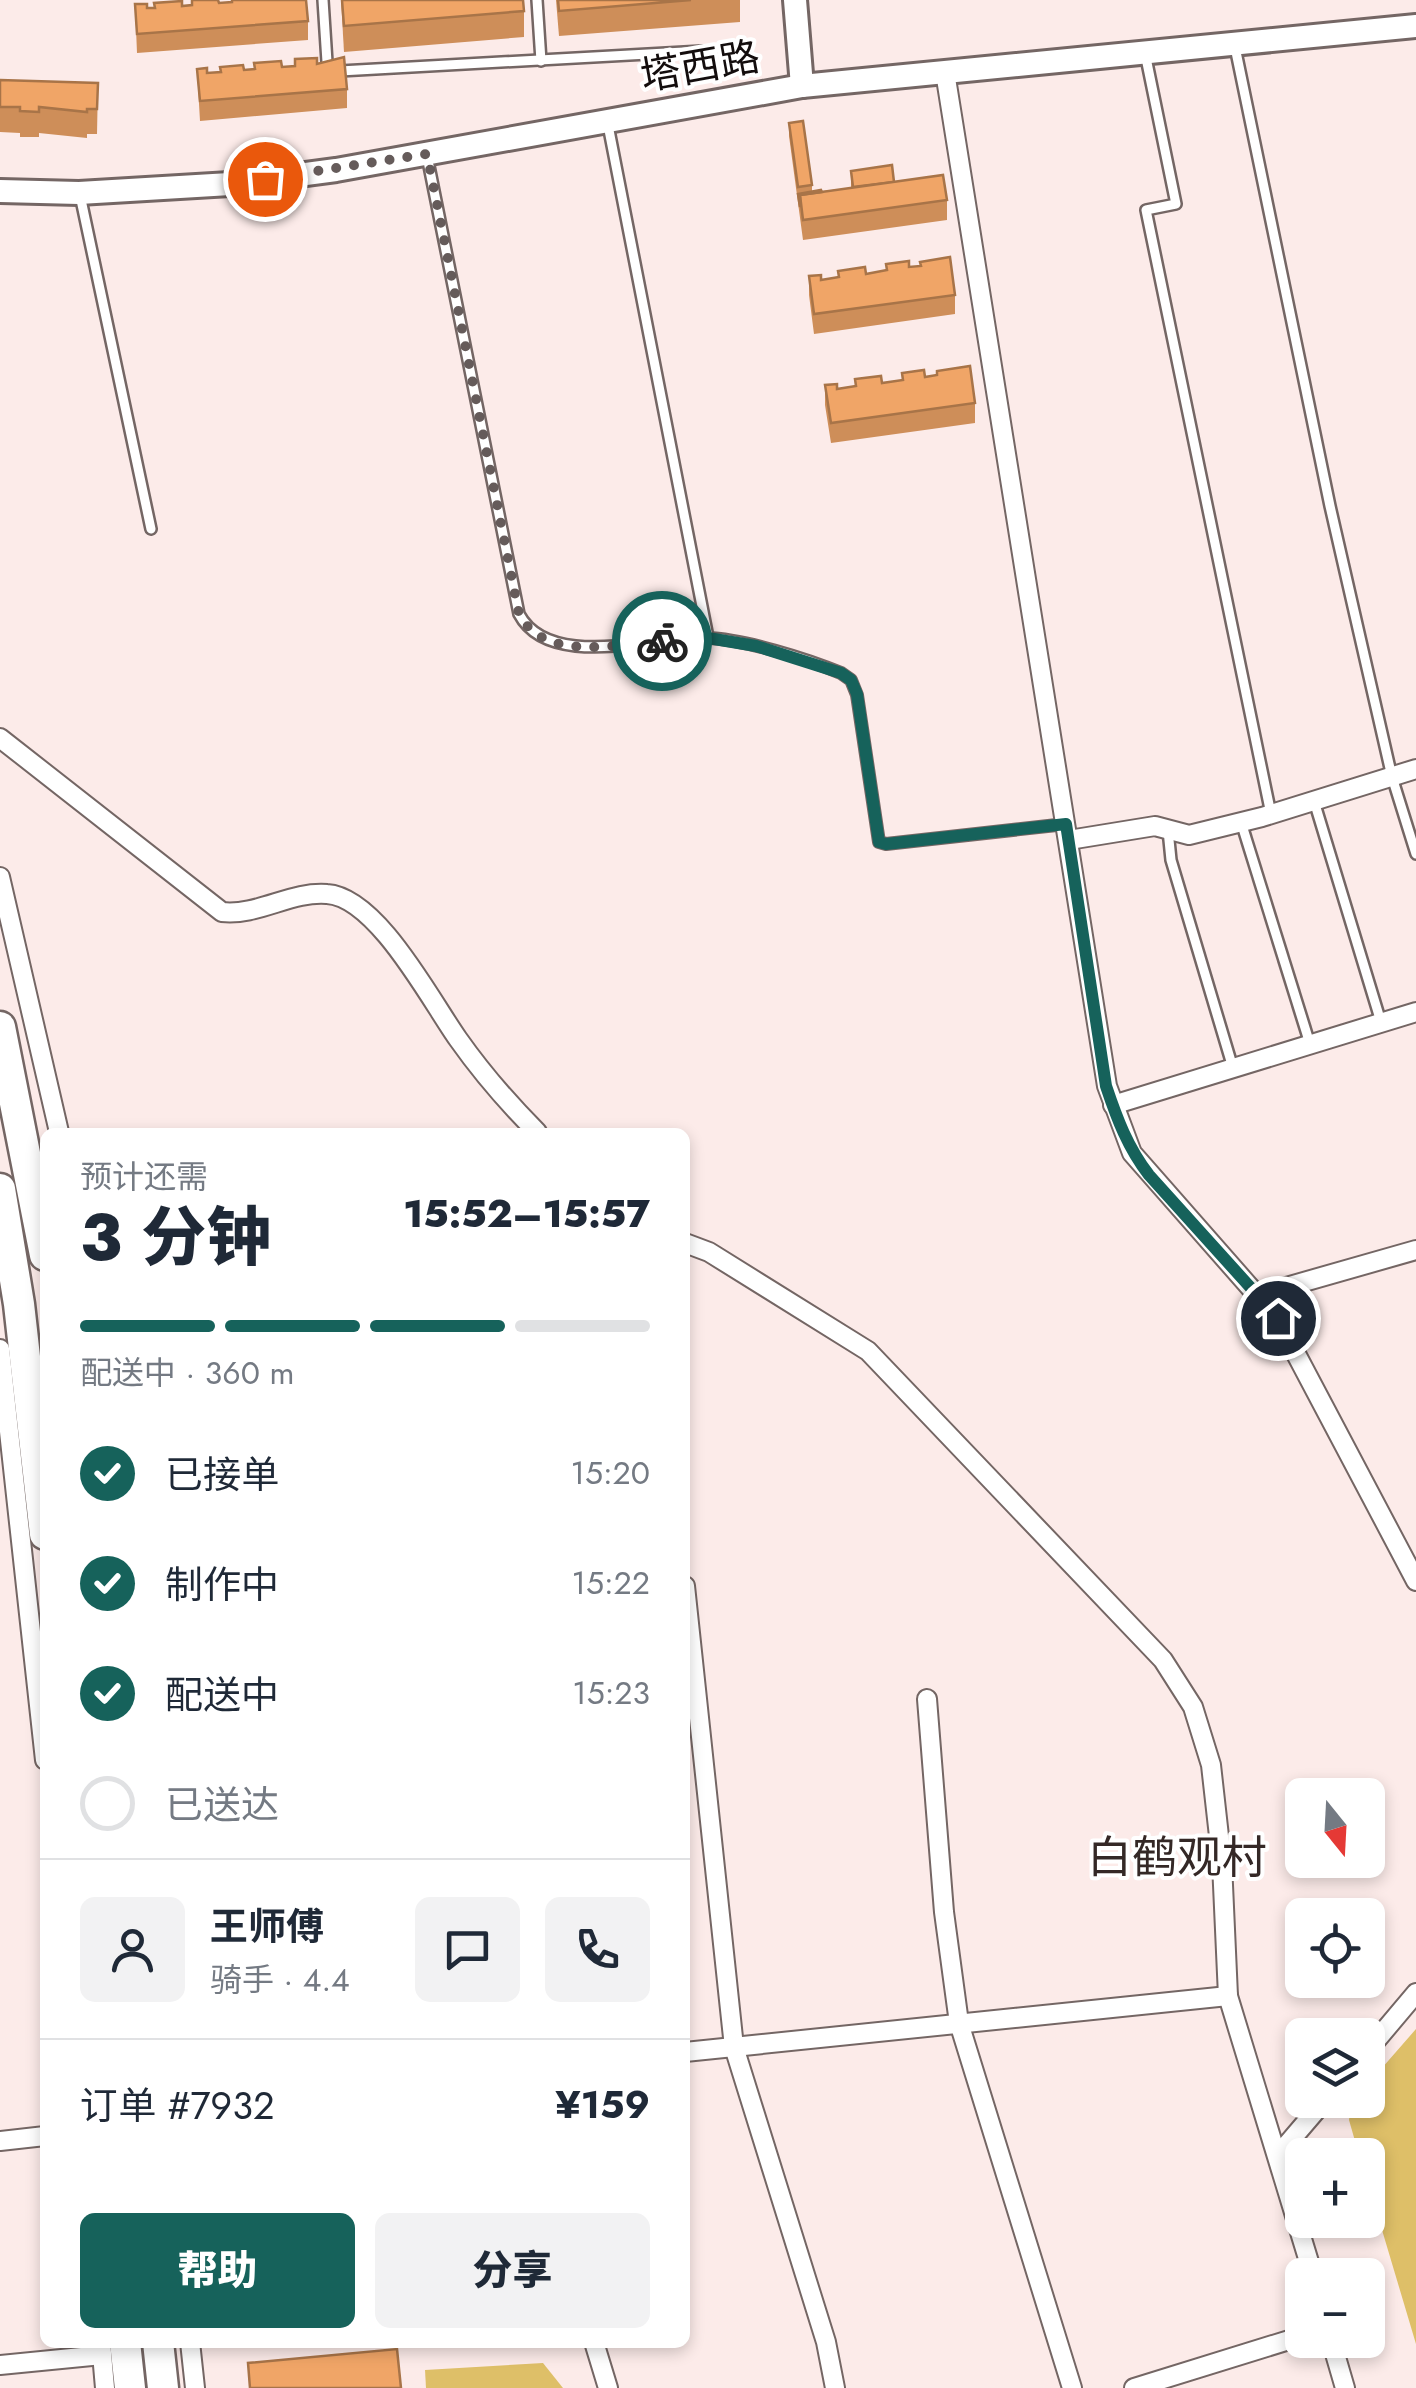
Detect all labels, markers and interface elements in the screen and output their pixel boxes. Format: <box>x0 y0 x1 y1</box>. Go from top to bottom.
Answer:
street label: 塔西路 <box>636 27 764 105</box>
pin <box>223 137 308 222</box>
icon: bag <box>238 152 293 207</box>
courier <box>612 591 712 691</box>
icon: bike <box>635 614 690 669</box>
text: 预计还需 <box>80 1154 208 1200</box>
text: 15:52–15:57 <box>403 1186 650 1241</box>
text: 3 分钟 <box>80 1190 271 1284</box>
pin <box>1236 1276 1321 1361</box>
icon: home <box>1251 1291 1306 1346</box>
text: 配送中 · 360 m <box>80 1350 294 1396</box>
icon: check <box>80 1446 135 1501</box>
text: 已接单 <box>165 1447 279 1502</box>
text: 15:20 <box>571 1450 650 1496</box>
icon: check <box>80 1556 135 1611</box>
text: 制作中 <box>165 1557 279 1612</box>
text: 15:22 <box>572 1560 650 1606</box>
icon: check <box>80 1666 135 1721</box>
text: 配送中 <box>165 1667 279 1722</box>
text: 15:23 <box>572 1670 650 1716</box>
text: 已送达 <box>165 1777 279 1832</box>
north arrow <box>1285 1778 1385 1878</box>
map controls <box>1285 1778 1385 2358</box>
district label: 白鹤观村 <box>1087 1825 1267 1890</box>
button: person <box>80 1897 185 2002</box>
button: chat <box>415 1897 520 2002</box>
button: phone <box>545 1897 650 2002</box>
button: locate <box>1285 1898 1385 1998</box>
text: 王师傅 <box>210 1899 324 1954</box>
text: 骑手 · 4.4 <box>210 1957 350 2003</box>
button: layers <box>1285 2018 1385 2118</box>
text: ¥159 <box>555 2077 650 2132</box>
text: 订单 #7932 <box>80 2078 275 2133</box>
button: + <box>1285 2138 1385 2238</box>
button: 帮助 <box>80 2213 355 2328</box>
button: 分享 <box>375 2213 650 2328</box>
button: − <box>1285 2258 1385 2358</box>

